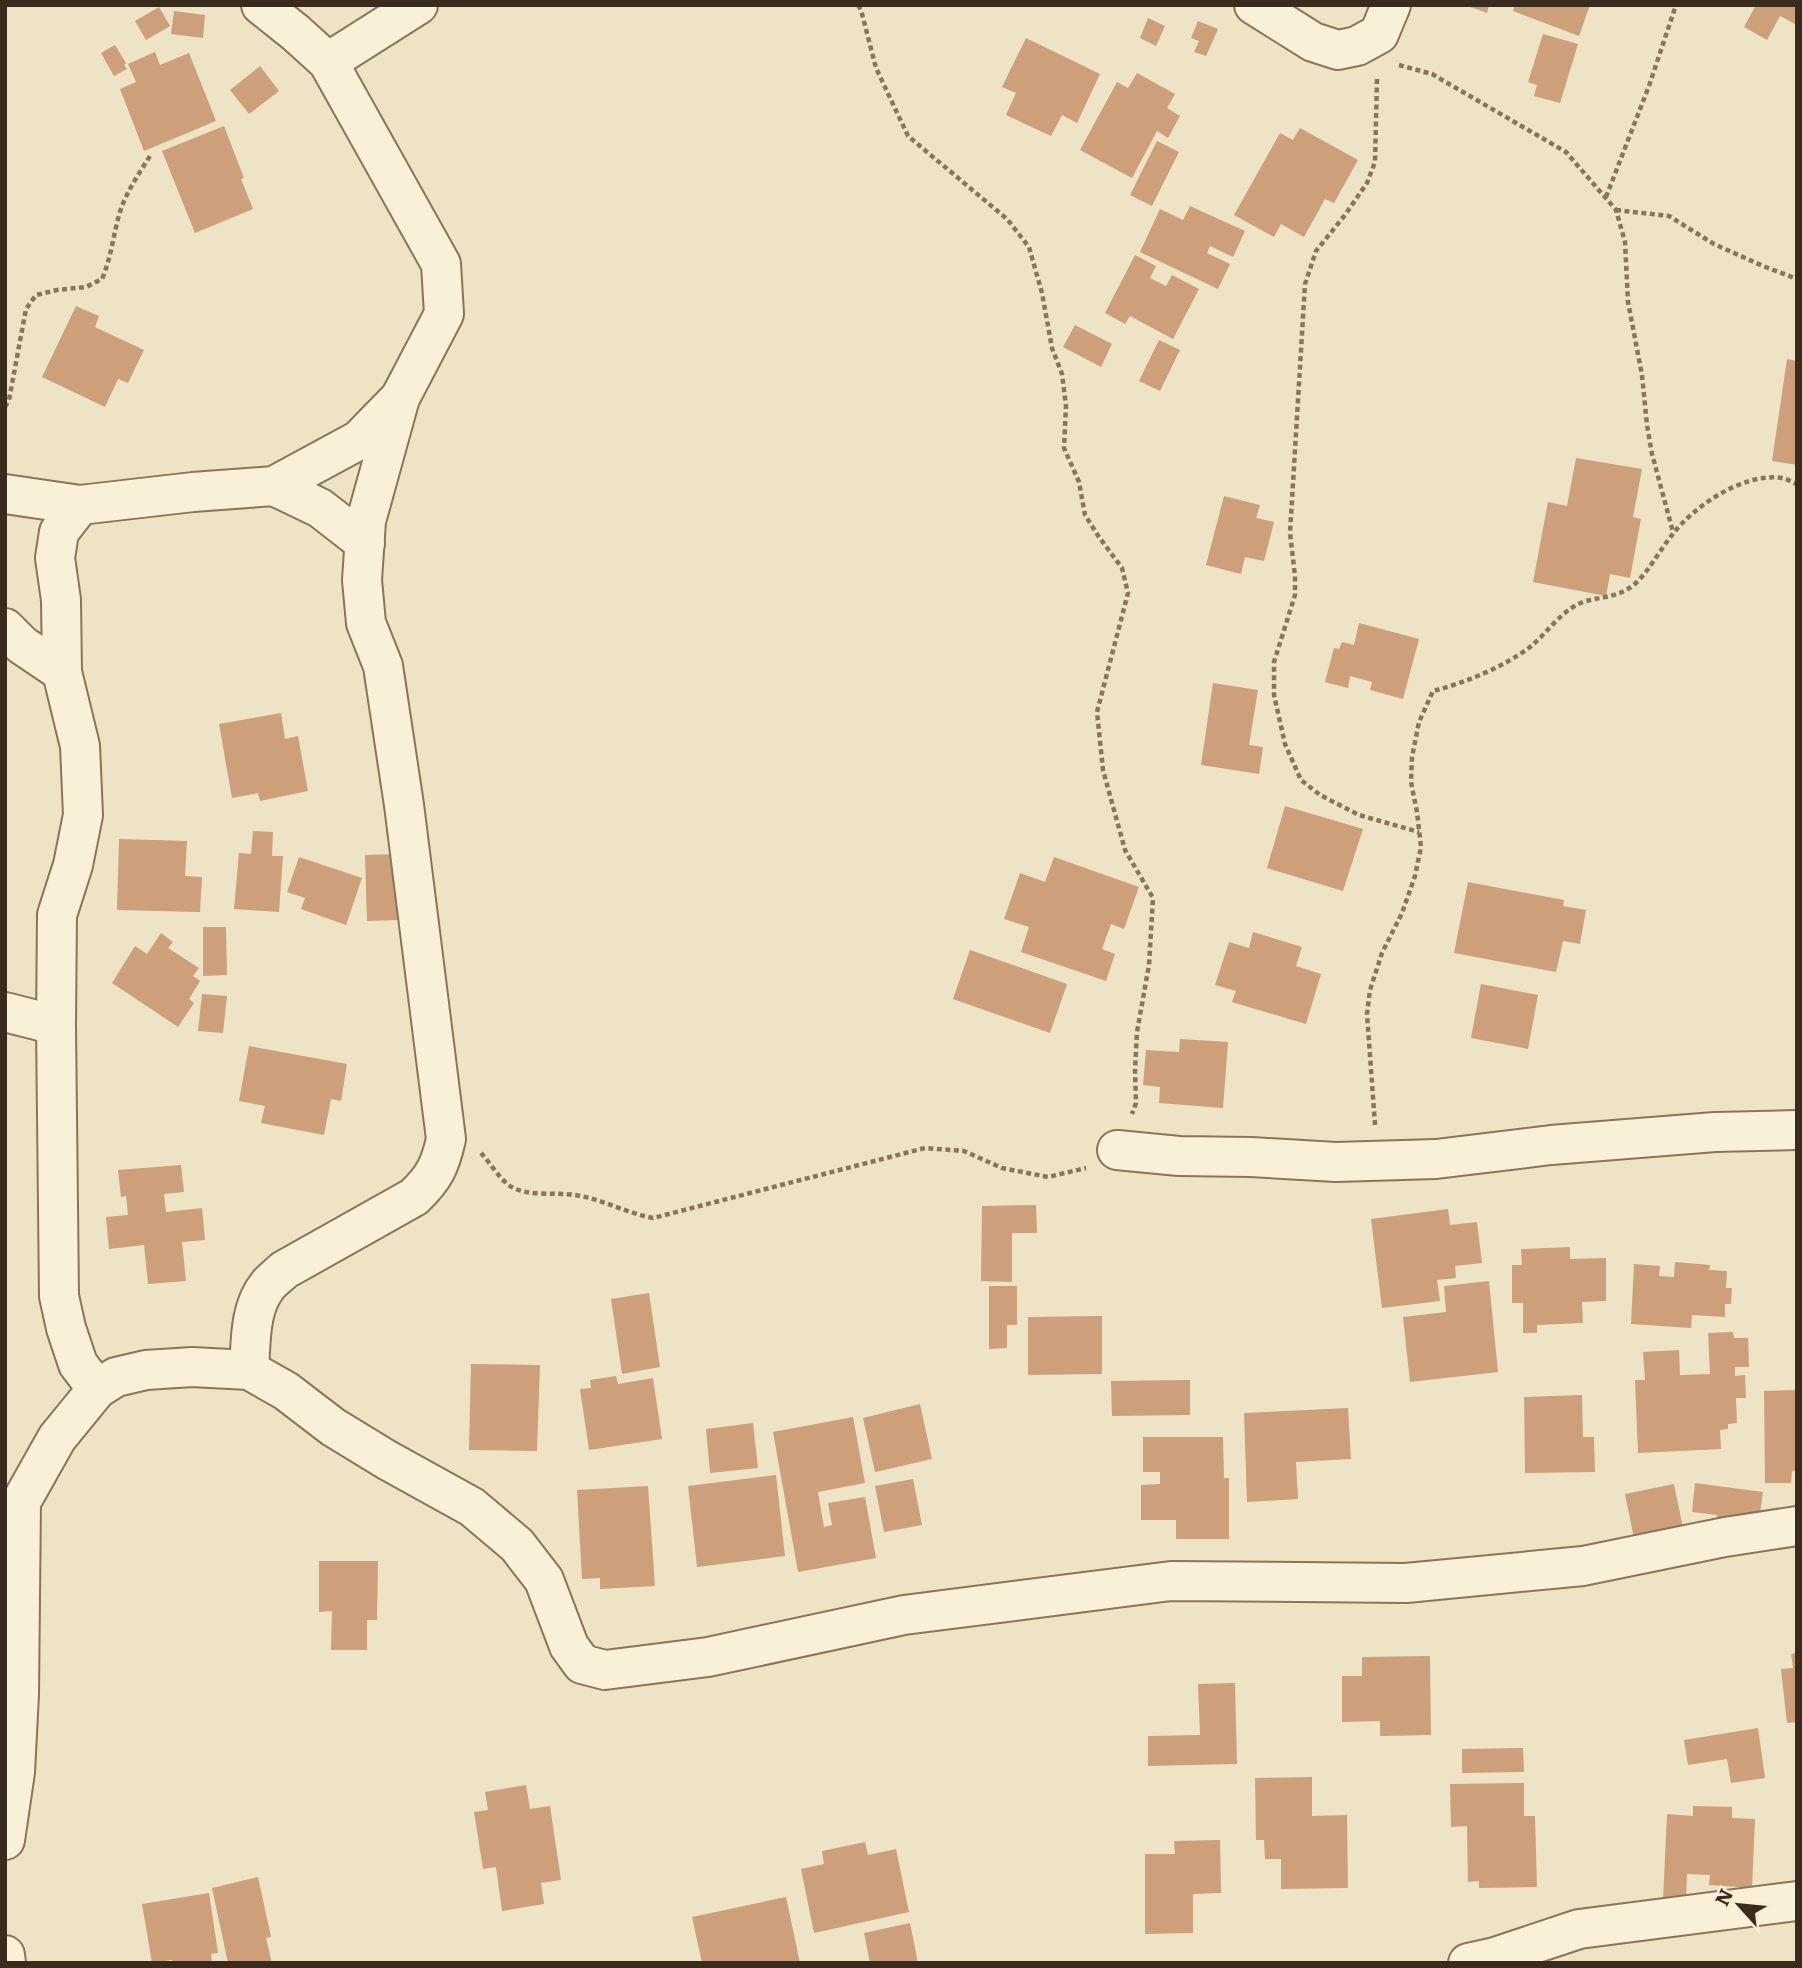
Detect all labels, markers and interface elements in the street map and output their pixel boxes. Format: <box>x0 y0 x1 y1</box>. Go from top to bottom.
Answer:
north arrow <box>1704 1870 1774 1940</box>
text: N <box>1707 1883 1739 1910</box>

